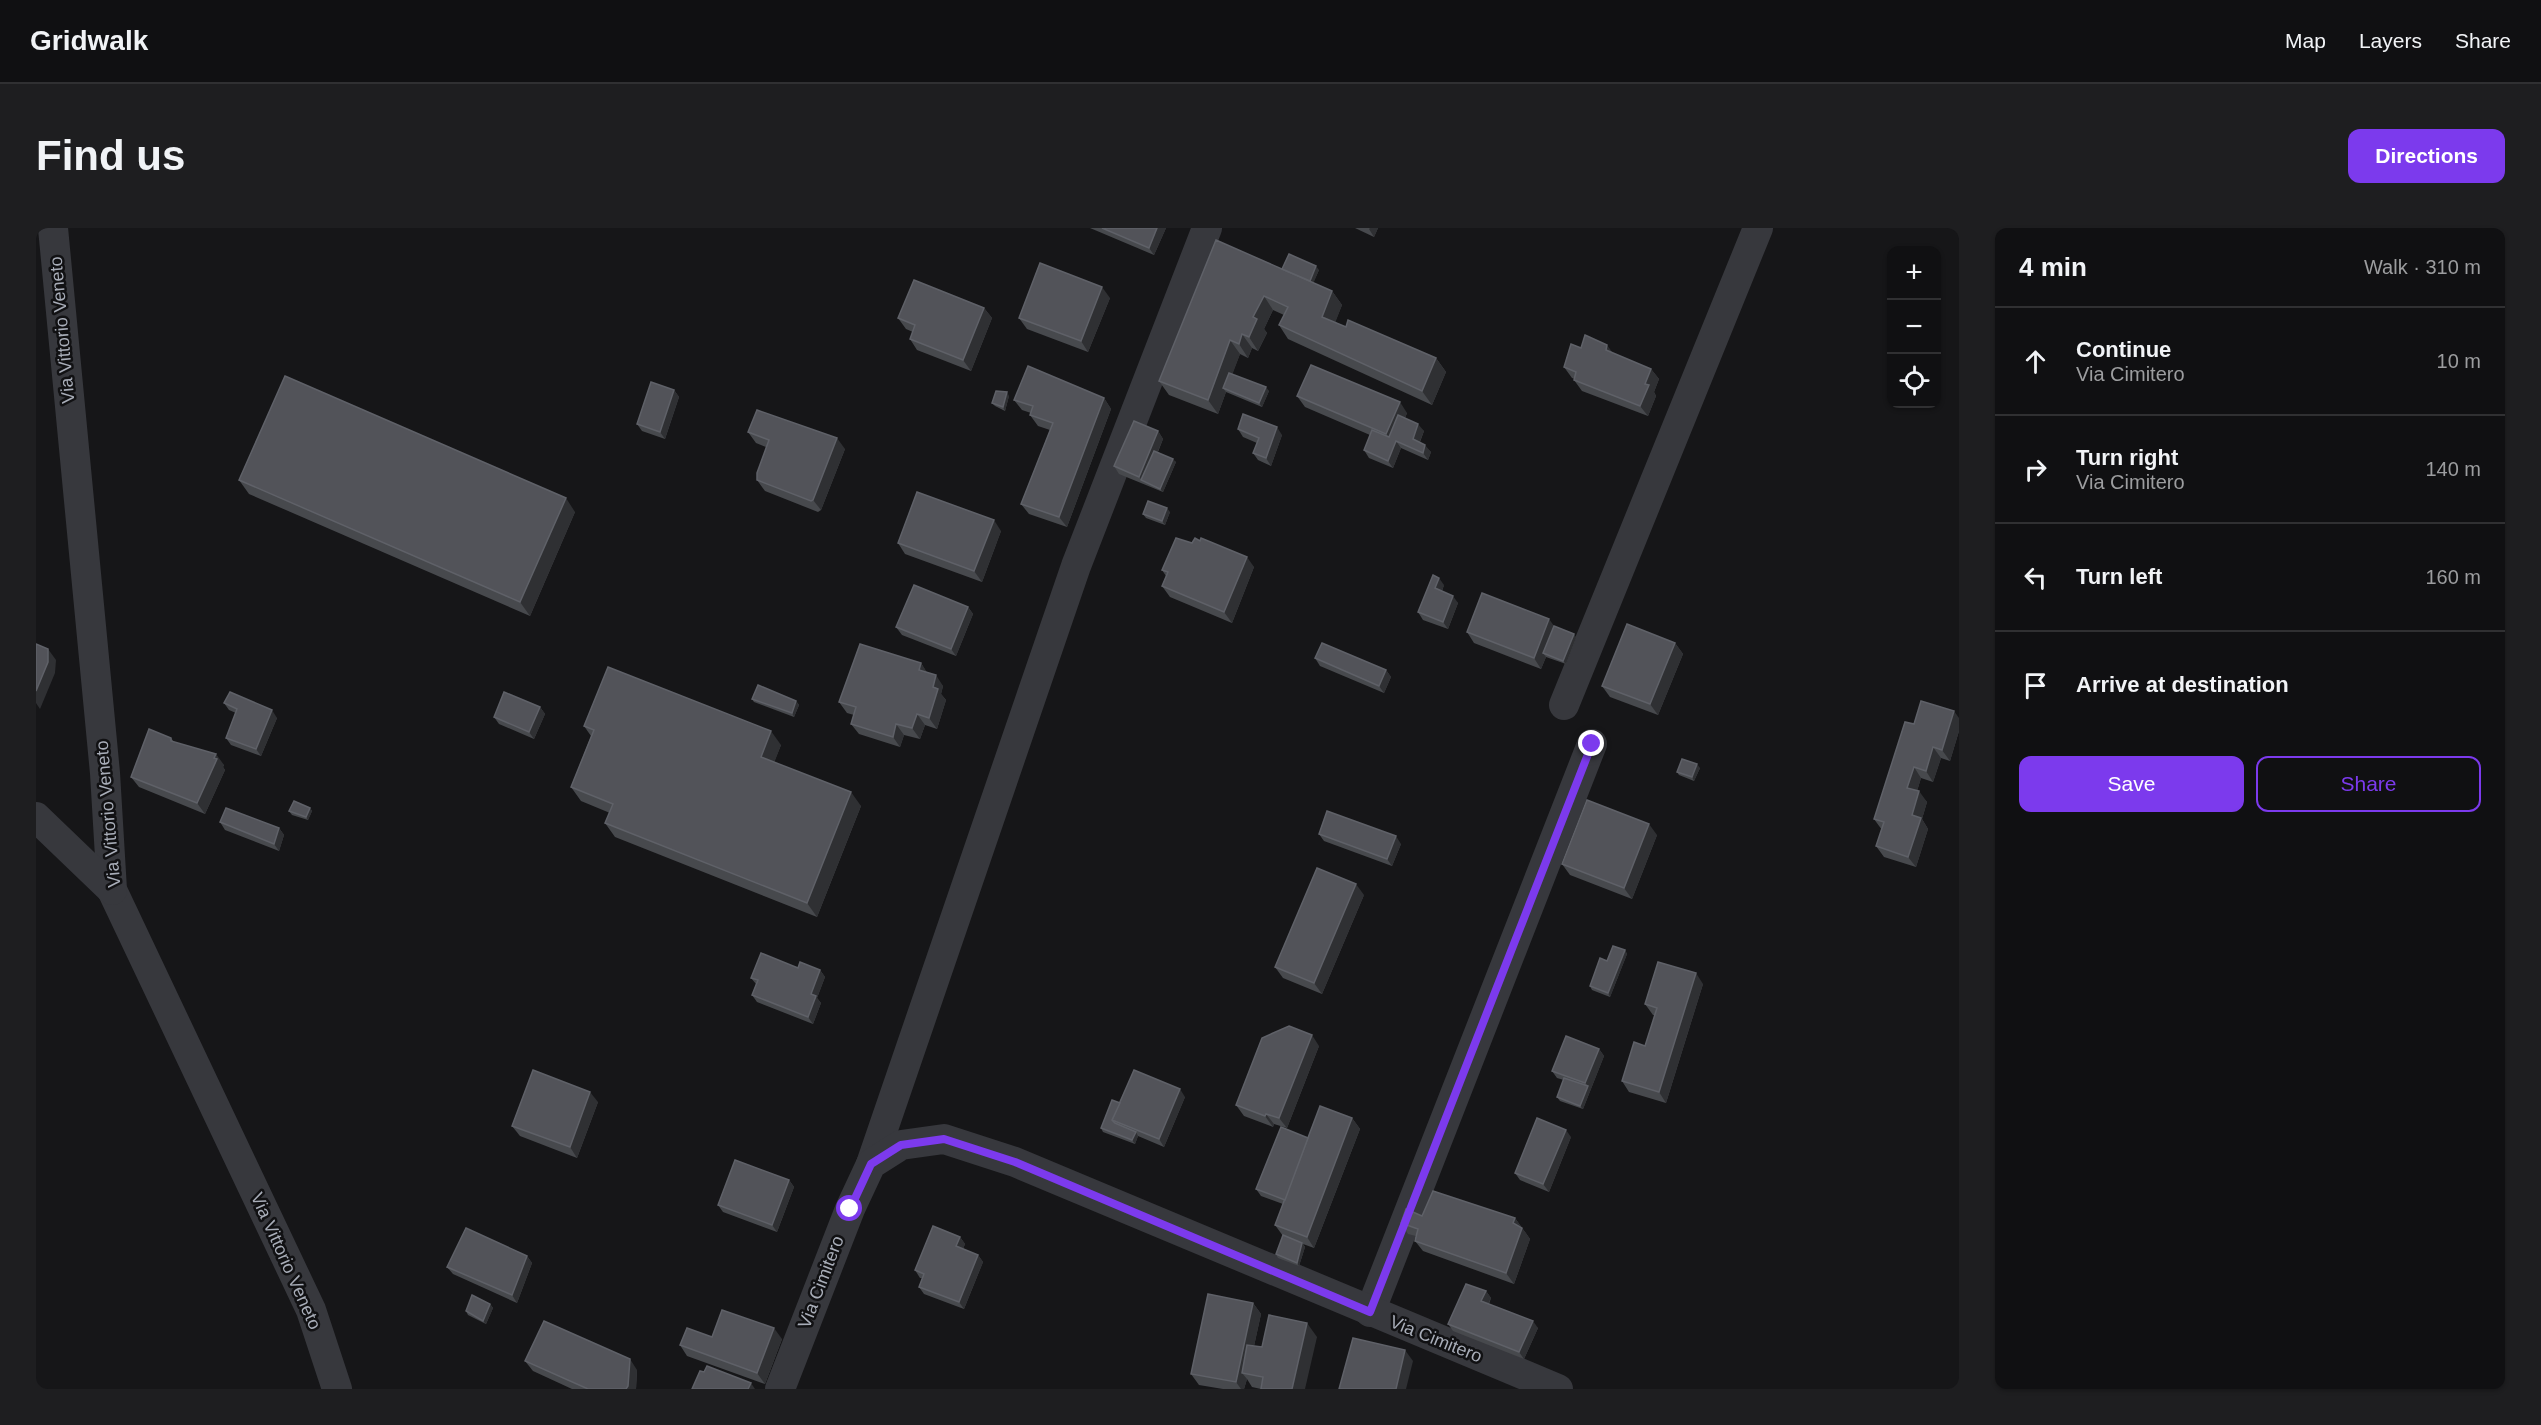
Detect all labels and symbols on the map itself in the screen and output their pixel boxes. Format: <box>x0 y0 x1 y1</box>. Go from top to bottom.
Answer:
street label: Via Vittorio Veneto <box>46 256 78 404</box>
route end <box>1578 730 1604 756</box>
street label: Via Vittorio Veneto <box>92 740 124 888</box>
street label: Via Vittorio Veneto <box>247 1190 325 1332</box>
route start <box>836 1195 862 1221</box>
street label: Via Cimitero <box>794 1233 848 1331</box>
street label: Via Cimitero <box>1387 1311 1485 1367</box>

